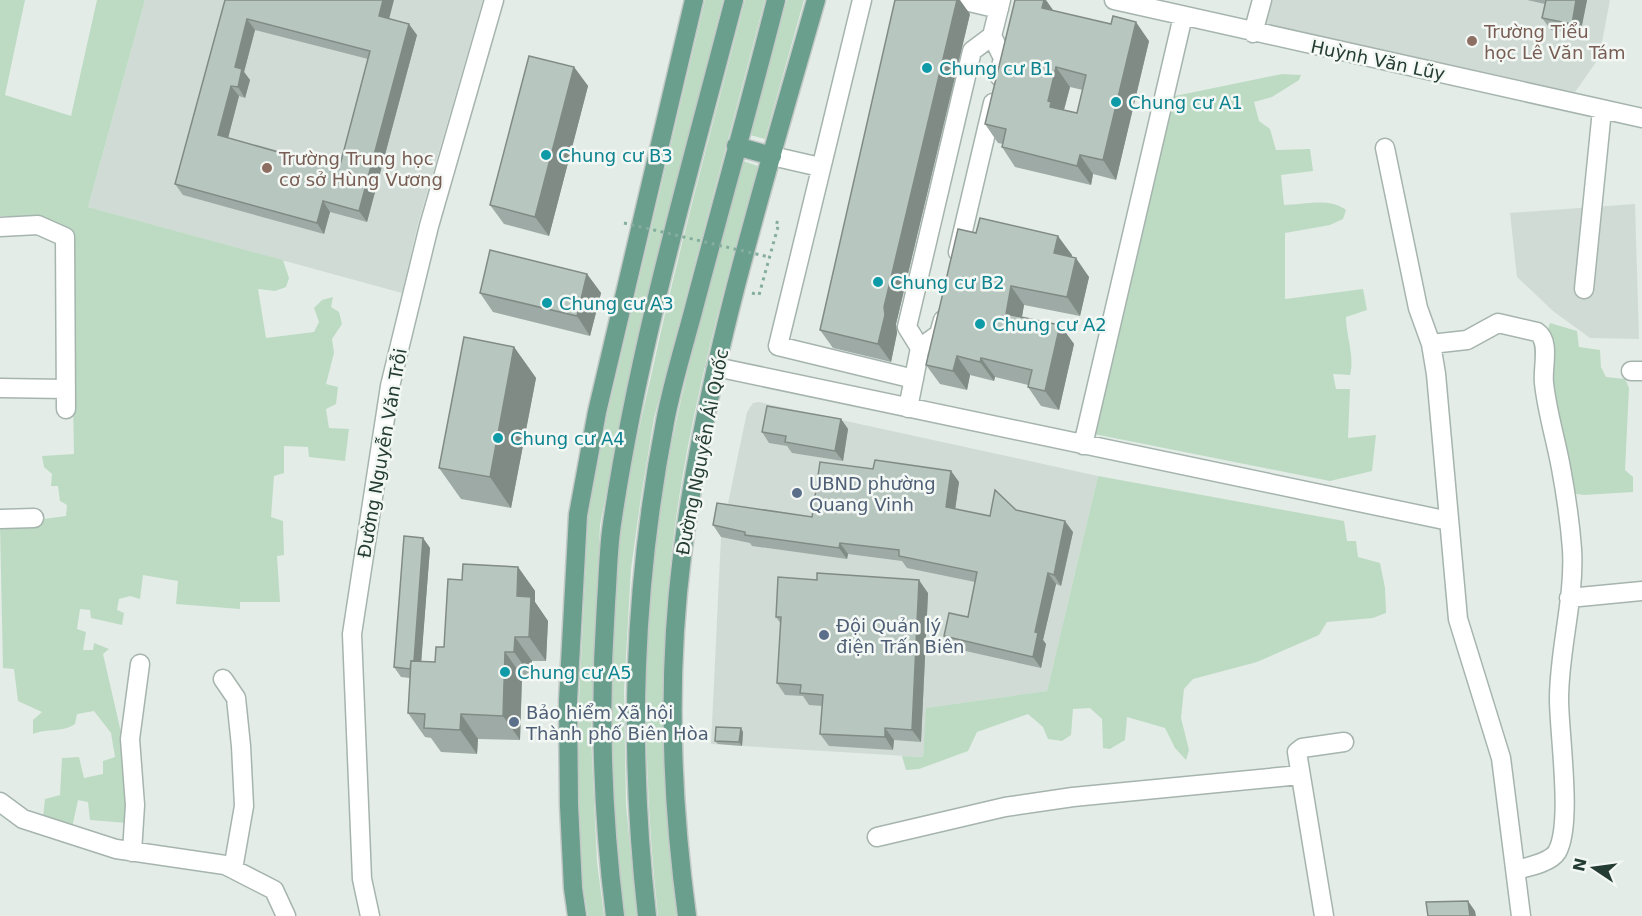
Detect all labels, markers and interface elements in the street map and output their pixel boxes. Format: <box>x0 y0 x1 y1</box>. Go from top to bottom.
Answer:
place label: Trường Tiểu học Lê Văn Tám <box>1483 21 1626 63</box>
marker: Trường Tiểu học Lê Văn Tám <box>1465 34 1479 48</box>
street label: Huỳnh Văn Lũy <box>1309 36 1447 85</box>
place label: Chung cư B1 <box>939 58 1054 79</box>
marker: Chung cư B1 <box>920 61 934 75</box>
place label: Chung cư A1 <box>1128 92 1243 113</box>
marker: Chung cư A1 <box>1109 95 1123 109</box>
place label: Chung cư B3 <box>558 145 673 166</box>
place label: Trường Trung học cơ sở Hùng Vương <box>278 148 443 190</box>
marker: Chung cư B3 <box>539 148 553 162</box>
marker: Trường Trung học cơ sở Hùng Vương <box>260 161 274 175</box>
place label: Chung cư B2 <box>890 272 1005 293</box>
marker: Chung cư B2 <box>871 275 885 289</box>
place label: Chung cư A3 <box>559 293 674 314</box>
marker: Chung cư A3 <box>540 296 554 310</box>
place label: Chung cư A2 <box>992 314 1107 335</box>
marker: Chung cư A2 <box>973 317 987 331</box>
street label: Đường Nguyễn Văn Trỗi <box>353 347 411 559</box>
street label: Đường Nguyễn Ái Quốc <box>672 347 732 557</box>
place label: Chung cư A4 <box>510 428 625 449</box>
marker: Chung cư A4 <box>491 431 505 445</box>
place label: UBND phường Quang Vinh <box>809 473 936 515</box>
marker: UBND phường Quang Vinh <box>790 486 804 500</box>
place label: Đội Quản lý điện Trấn Biên <box>836 615 964 657</box>
marker: Đội Quản lý điện Trấn Biên <box>817 628 831 642</box>
place label: Chung cư A5 <box>517 662 632 683</box>
marker: Chung cư A5 <box>498 665 512 679</box>
place label: Bảo hiểm Xã hội Thành phố Biên Hòa <box>525 702 709 744</box>
marker: Bảo hiểm Xã hội Thành phố Biên Hòa <box>507 715 521 729</box>
north arrow <box>1564 838 1624 898</box>
text: N <box>1569 856 1591 873</box>

